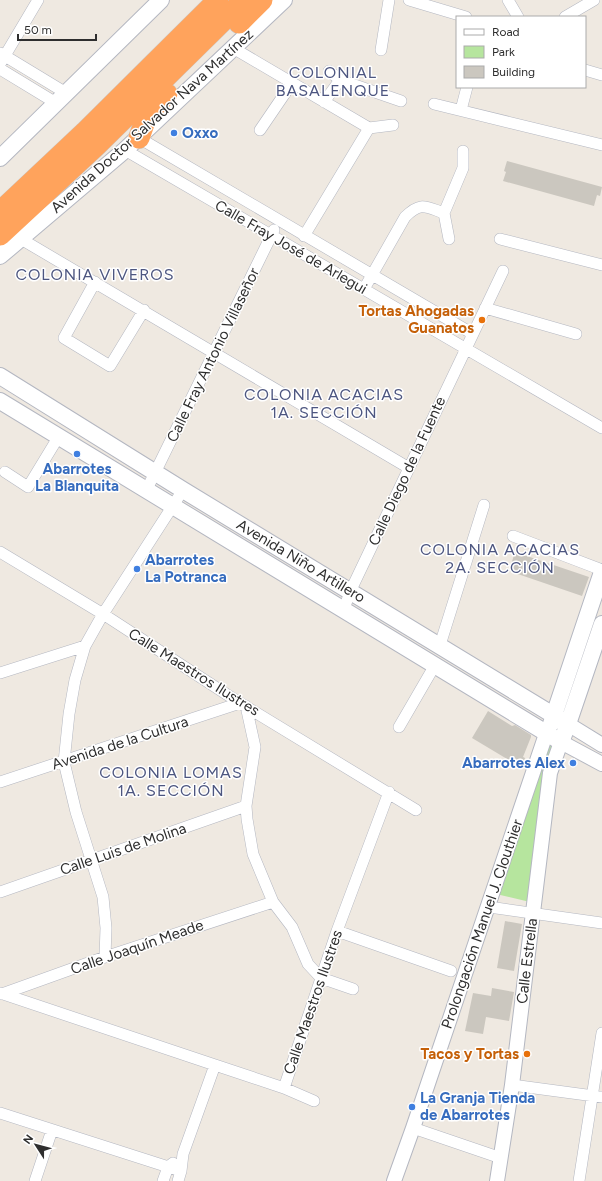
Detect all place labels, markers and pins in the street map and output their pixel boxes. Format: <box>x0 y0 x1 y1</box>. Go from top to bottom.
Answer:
place label: Oxxo <box>182 124 219 142</box>
marker: Oxxo <box>169 128 179 138</box>
place label: Tortas Ahogadas Guanatos <box>358 302 474 337</box>
marker: Tortas Ahogadas Guanatos <box>477 315 487 325</box>
marker: Abarrotes La Blanquita <box>72 449 82 459</box>
place label: Abarrotes La Blanquita <box>35 460 119 495</box>
place label: Abarrotes La Potranca <box>145 551 227 586</box>
marker: Abarrotes La Potranca <box>132 564 142 574</box>
place label: Abarrotes Alex <box>462 754 565 772</box>
marker: Abarrotes Alex <box>568 758 578 768</box>
place label: Tacos y Tortas <box>421 1045 519 1063</box>
marker: Tacos y Tortas <box>522 1049 532 1059</box>
place label: La Granja Tienda de Abarrotes <box>420 1089 535 1124</box>
marker: La Granja Tienda de Abarrotes <box>407 1102 417 1112</box>

